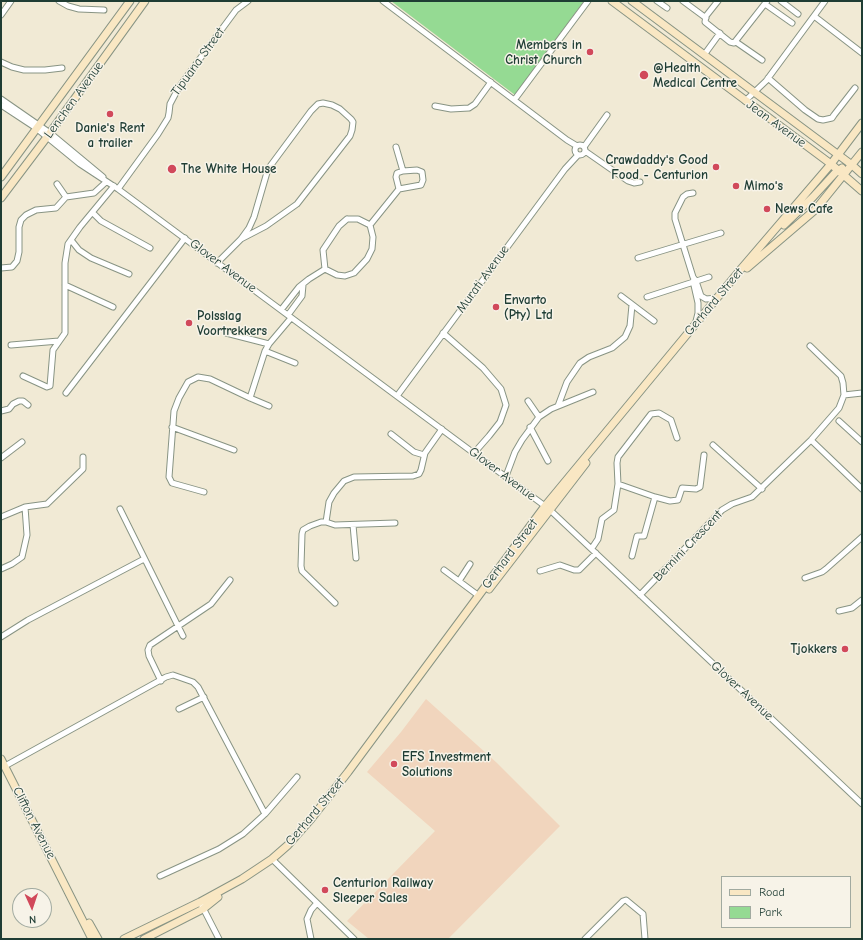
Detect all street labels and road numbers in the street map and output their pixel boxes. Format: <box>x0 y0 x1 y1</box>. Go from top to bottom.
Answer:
street label: Tipuana Street <box>168 25 228 99</box>
street label: Lenchen Avenue <box>41 59 107 141</box>
street label: Jean Avenue <box>743 97 809 151</box>
street label: Glover Avenue <box>186 236 260 296</box>
street label: Murati Avenue <box>453 242 513 316</box>
street label: Gerhard Street <box>681 265 747 339</box>
street label: Glover Avenue <box>465 444 539 504</box>
street label: Bernini Crescent <box>650 507 726 585</box>
street label: Gerhard Street <box>479 516 541 592</box>
street label: Glover Avenue <box>708 658 776 724</box>
street label: Gerhard Street <box>282 775 348 849</box>
street label: Clifton Avenue <box>9 784 59 862</box>

